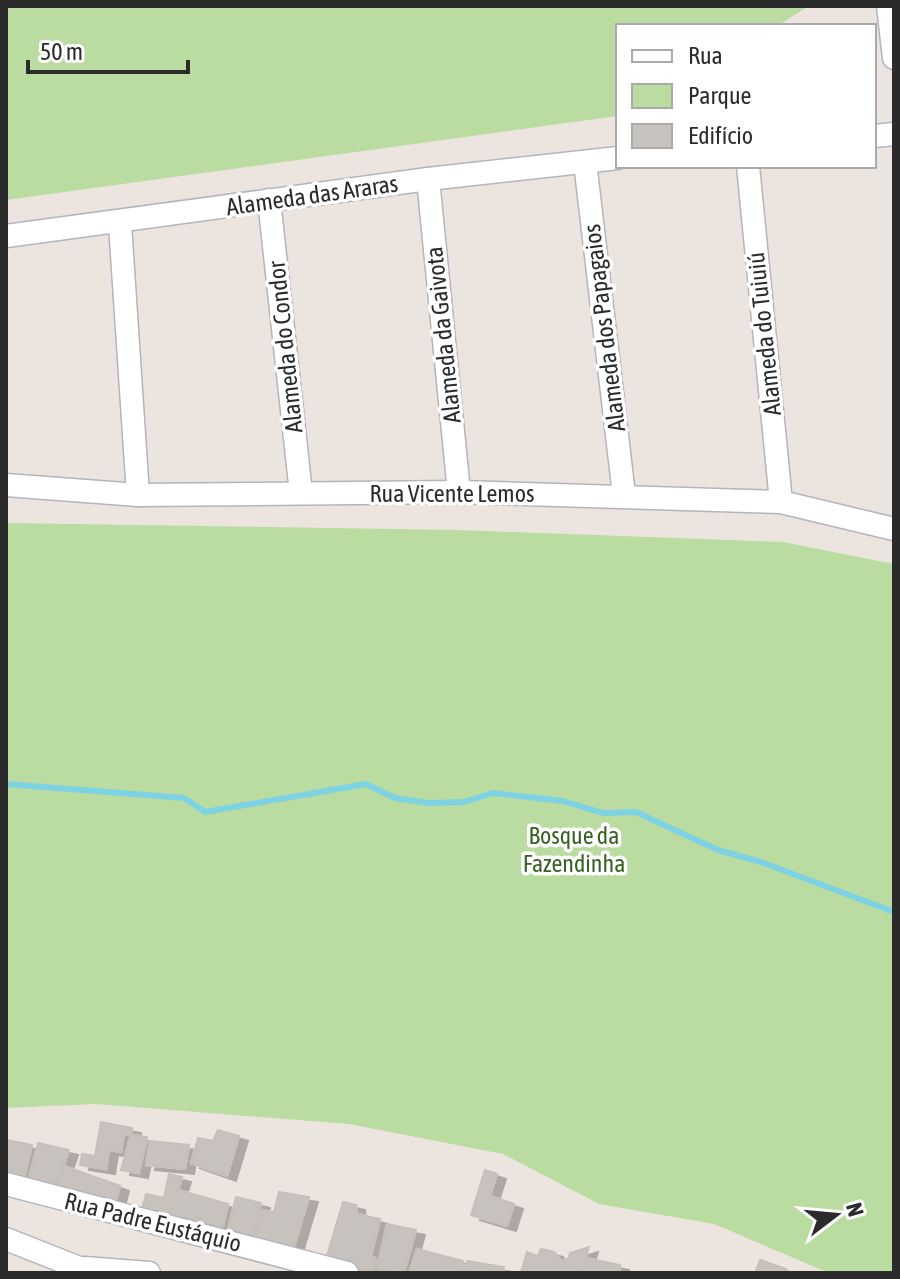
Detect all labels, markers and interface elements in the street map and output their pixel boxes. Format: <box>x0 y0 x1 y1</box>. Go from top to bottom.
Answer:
scale bar <box>28 24 188 74</box>
legend <box>616 24 876 168</box>
text: 50 m <box>40 38 83 65</box>
text: Rua <box>688 42 723 69</box>
text: Parque <box>688 82 751 109</box>
text: Edifício <box>688 122 753 149</box>
street label: Alameda das Araras <box>224 170 400 220</box>
street label: Alameda dos Papagaios <box>578 223 630 433</box>
street label: Alameda da Gaivota <box>420 245 466 425</box>
street label: Alameda do Tuiuiú <box>742 251 786 417</box>
street label: Alameda do Condor <box>262 259 307 434</box>
street label: Rua Vicente Lemos <box>370 480 534 507</box>
park label: Bosque da Fazendinha <box>523 822 625 877</box>
north arrow <box>796 1175 876 1255</box>
street label: Rua Padre Eustáquio <box>62 1187 244 1257</box>
text: N <box>841 1200 870 1219</box>

